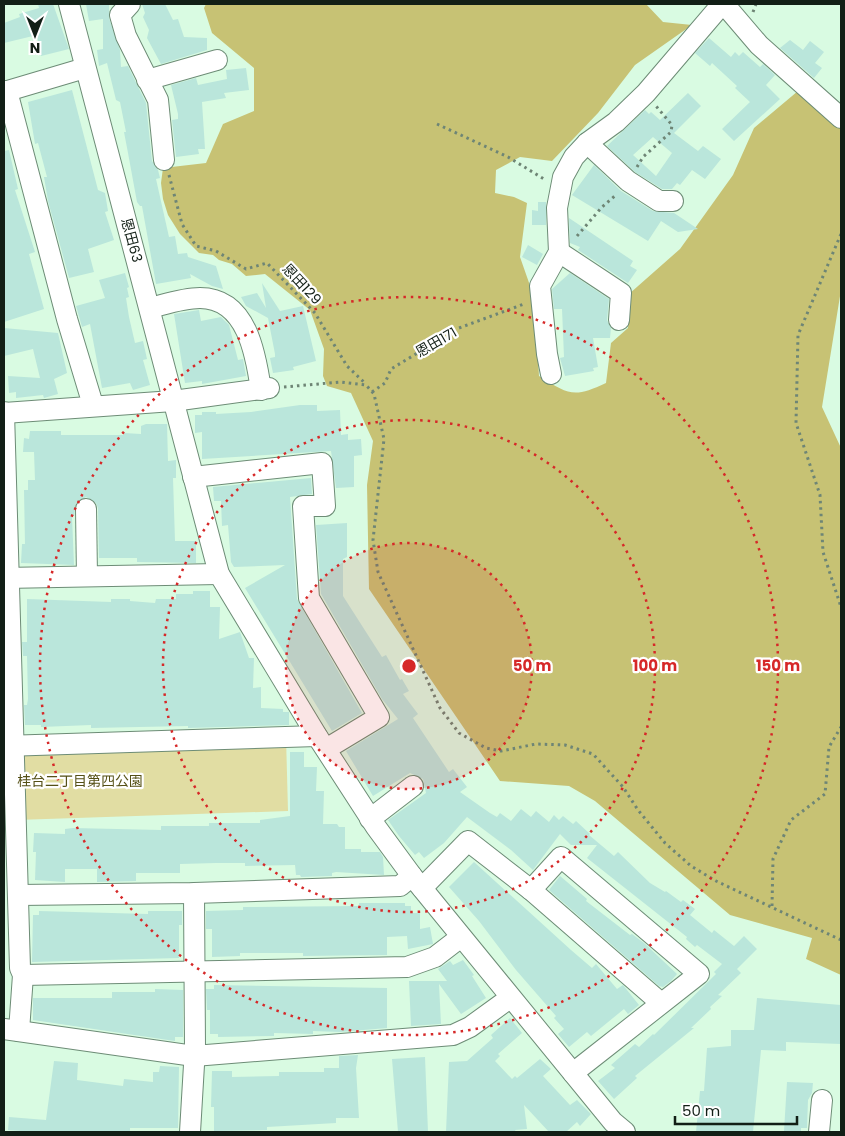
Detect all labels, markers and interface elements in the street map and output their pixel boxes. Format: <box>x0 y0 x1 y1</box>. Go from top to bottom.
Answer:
north arrow <box>10 10 60 60</box>
text: N <box>30 38 40 58</box>
street label: 恩田63 <box>116 216 148 264</box>
street label: 恩田129 <box>278 259 326 309</box>
street label: 恩田171 <box>412 322 460 362</box>
text: 50 m <box>513 655 551 676</box>
text: 100 m <box>633 655 677 676</box>
text: 150 m <box>756 655 800 676</box>
centre of rings <box>400 657 418 675</box>
park label: 桂台二丁目第四公園 <box>17 771 143 791</box>
scale bar <box>675 1094 798 1126</box>
text: 50 m <box>682 1100 720 1121</box>

